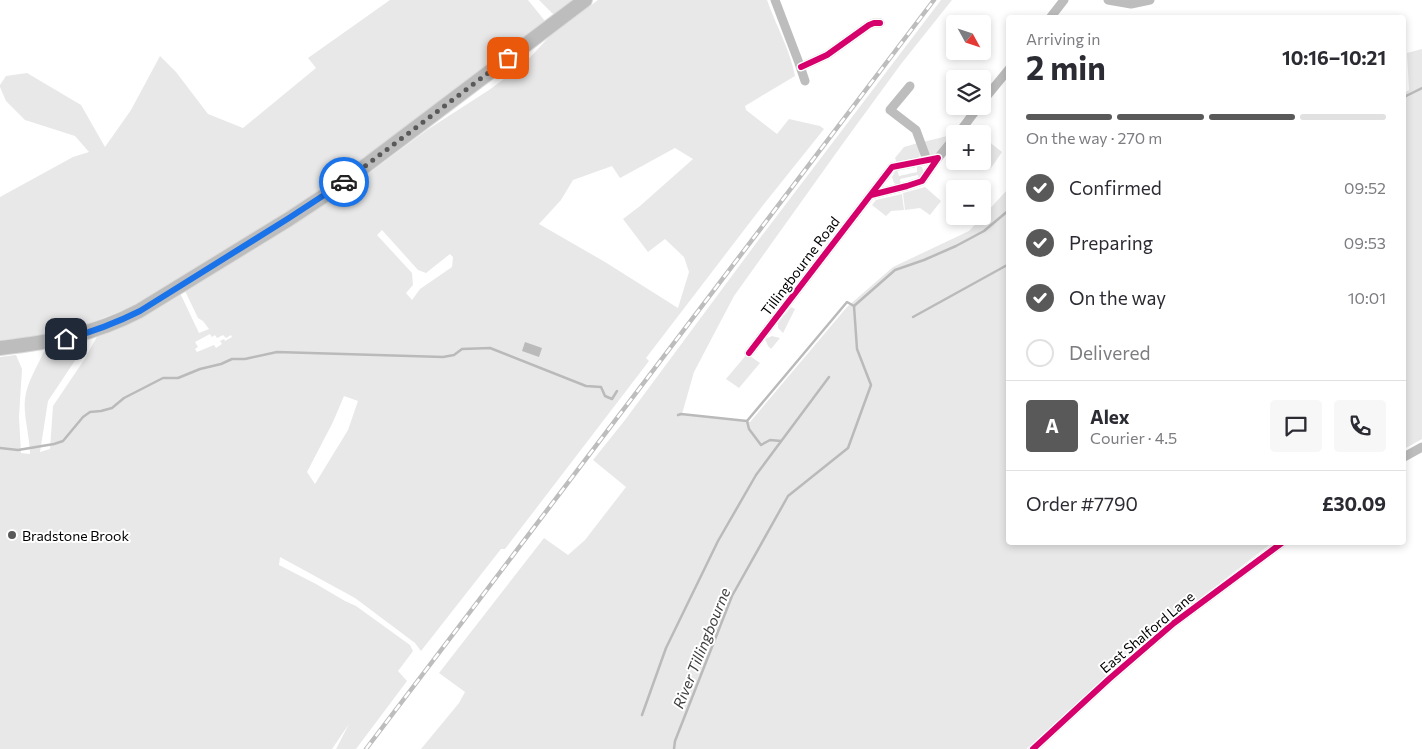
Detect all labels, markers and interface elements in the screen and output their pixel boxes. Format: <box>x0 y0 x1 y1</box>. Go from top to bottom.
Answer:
north arrow <box>946 15 991 60</box>
map controls <box>946 15 991 225</box>
text: Arriving in <box>1026 29 1100 48</box>
pin <box>487 37 529 79</box>
icon: bag <box>494 44 522 72</box>
text: 10:16–10:21 <box>1282 46 1386 69</box>
text: 2 min <box>1026 47 1106 87</box>
button: layers <box>946 70 991 115</box>
button: + <box>946 125 991 170</box>
text: On the way · 270 m <box>1026 128 1162 147</box>
courier <box>319 157 369 207</box>
icon: car <box>330 168 358 196</box>
icon: check <box>1026 174 1054 202</box>
text: Confirmed <box>1069 176 1162 199</box>
text: 09:52 <box>1344 178 1386 197</box>
button: − <box>946 180 991 225</box>
street label: Tillingbourne Road <box>757 213 843 319</box>
icon: check <box>1026 229 1054 257</box>
text: Preparing <box>1069 231 1153 254</box>
text: 09:53 <box>1344 233 1386 252</box>
icon: check <box>1026 284 1054 312</box>
text: On the way <box>1069 286 1166 309</box>
text: 10:01 <box>1348 288 1386 307</box>
pin <box>45 318 87 360</box>
icon: home <box>52 325 80 353</box>
text: Delivered <box>1069 341 1150 364</box>
button: chat <box>1270 400 1322 452</box>
button: phone <box>1334 400 1386 452</box>
text: Alex <box>1090 405 1130 428</box>
text: A <box>1045 414 1059 437</box>
text: Courier · 4.5 <box>1090 428 1177 447</box>
text: Order #7790 <box>1026 492 1138 515</box>
text: £30.09 <box>1322 492 1386 515</box>
place label: Bradstone Brook <box>22 527 129 544</box>
marker: Bradstone Brook <box>6 529 18 541</box>
water label: River Tillingbourne <box>669 585 733 711</box>
street label: East Shalford Lane <box>1096 588 1198 676</box>

